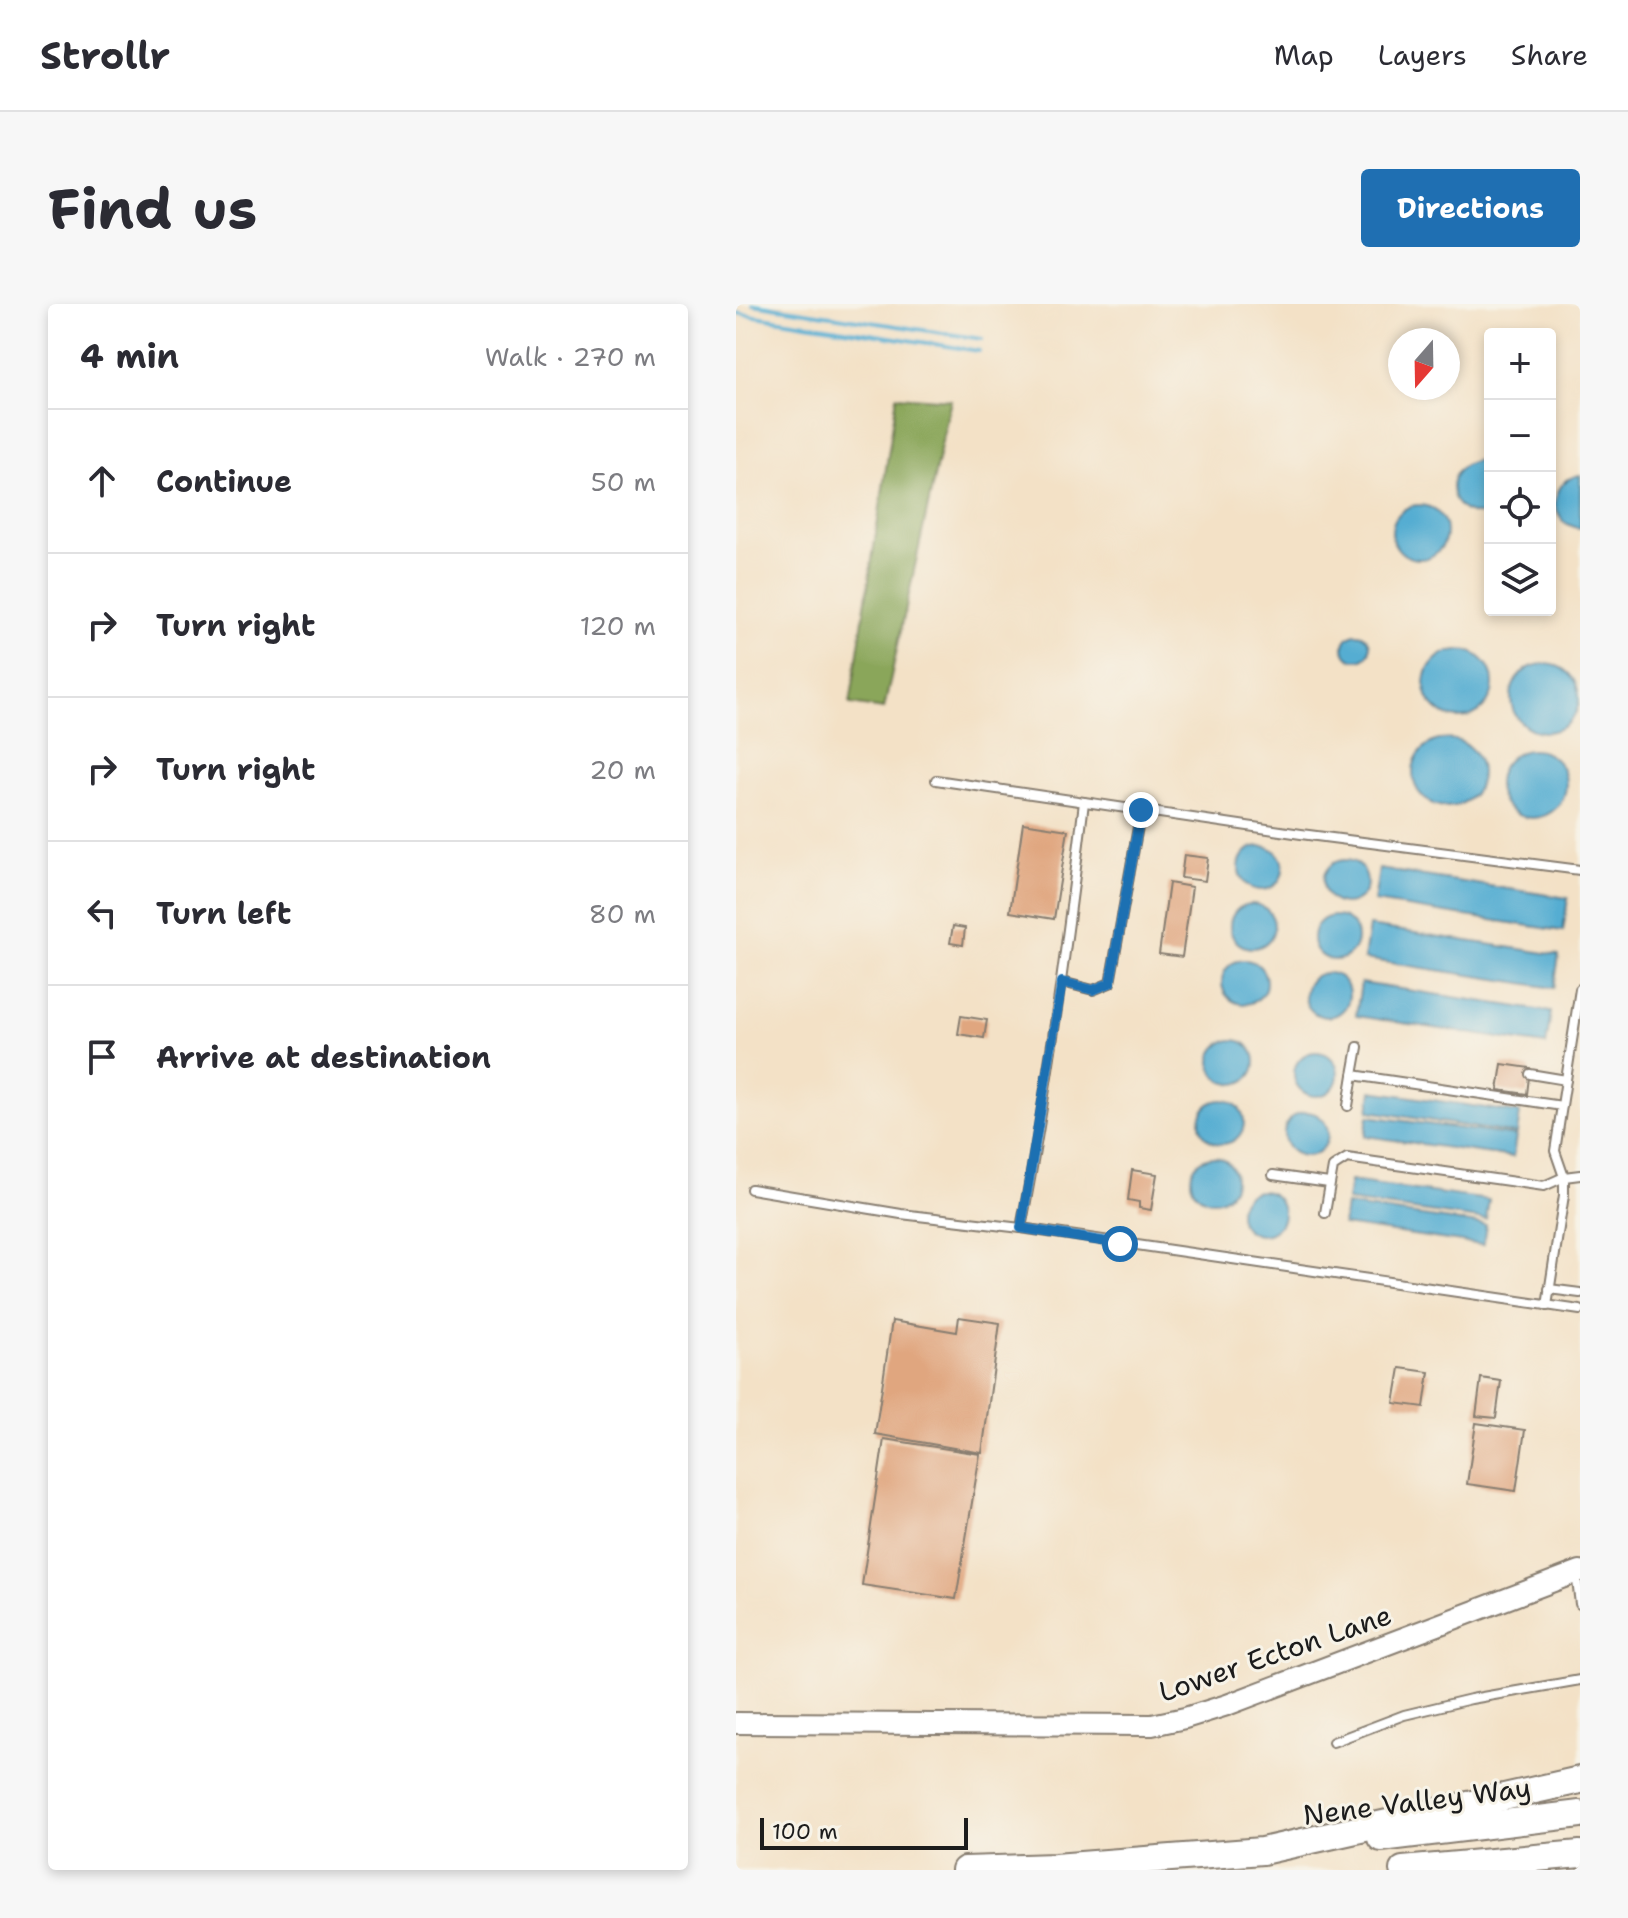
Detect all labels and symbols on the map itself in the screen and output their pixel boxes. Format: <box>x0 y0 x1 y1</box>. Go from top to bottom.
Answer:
north arrow <box>1388 328 1460 400</box>
route end <box>1123 792 1159 828</box>
route start <box>1102 1226 1138 1262</box>
street label: Lower Ecton Lane <box>1154 1595 1396 1711</box>
street label: Nene Valley Way <box>1301 1768 1533 1834</box>
scale bar <box>760 1814 968 1850</box>

